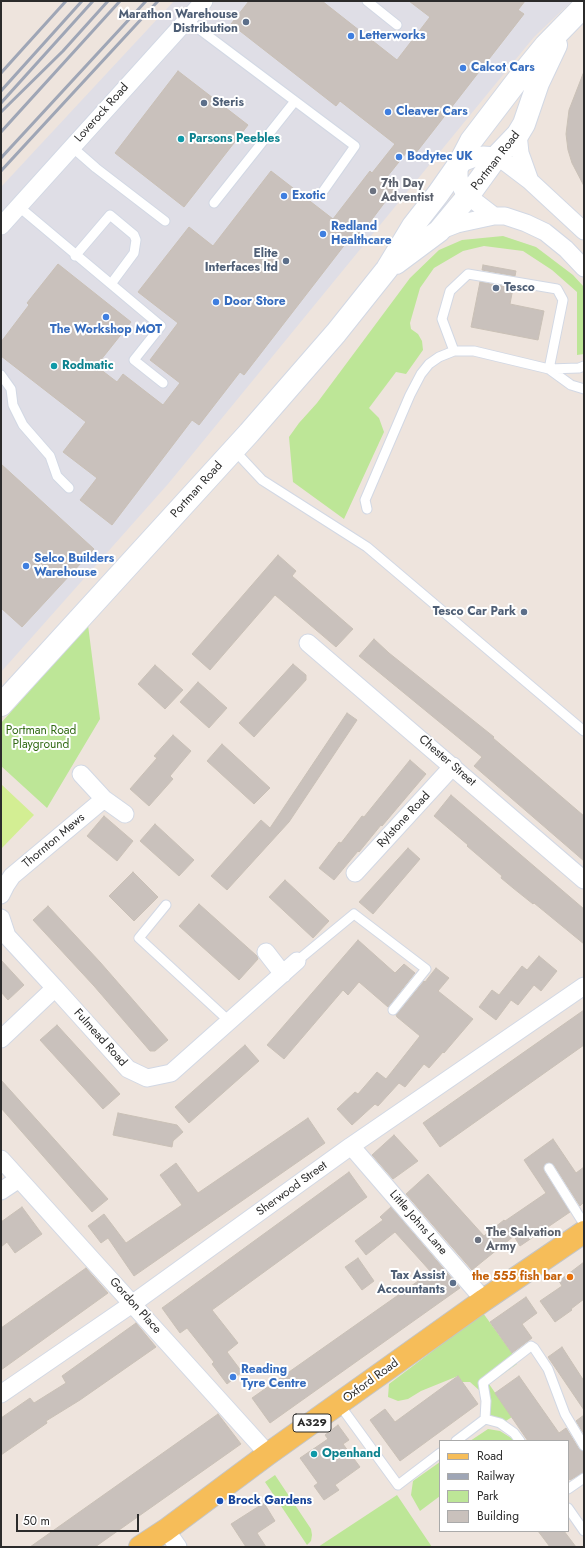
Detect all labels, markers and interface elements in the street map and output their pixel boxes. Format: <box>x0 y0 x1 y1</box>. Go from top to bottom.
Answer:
place label: Marathon Warehouse Distribution <box>118 8 238 36</box>
marker: Marathon Warehouse Distribution <box>241 17 251 27</box>
place label: Letterworks <box>359 29 425 43</box>
marker: Letterworks <box>346 31 356 41</box>
place label: Calcot Cars <box>471 61 535 75</box>
marker: Calcot Cars <box>458 63 468 73</box>
street label: Loverock Road <box>72 81 132 145</box>
place label: Steris <box>212 96 244 110</box>
marker: Steris <box>199 98 209 108</box>
place label: Cleaver Cars <box>396 105 468 119</box>
marker: Cleaver Cars <box>383 107 393 117</box>
street label: Portman Road <box>469 129 523 193</box>
place label: Parsons Peebles <box>189 132 280 146</box>
marker: Parsons Peebles <box>176 134 186 144</box>
place label: Bodytec UK <box>407 150 473 164</box>
marker: Bodytec UK <box>394 152 404 162</box>
place label: 7th Day Adventist <box>381 177 434 205</box>
marker: 7th Day Adventist <box>368 186 378 196</box>
place label: Exotic <box>292 189 326 203</box>
marker: Exotic <box>279 191 289 201</box>
place label: Redland Healthcare <box>331 220 392 248</box>
marker: Redland Healthcare <box>318 229 328 239</box>
place label: Elite Interfaces ltd <box>205 247 278 275</box>
marker: Elite Interfaces ltd <box>281 256 291 266</box>
place label: Tesco <box>504 281 535 295</box>
marker: Tesco <box>491 283 501 293</box>
place label: Door Store <box>224 295 286 309</box>
marker: Door Store <box>211 297 221 307</box>
marker: The Workshop MOT <box>101 312 111 322</box>
place label: The Workshop MOT <box>50 323 162 337</box>
place label: Rodmatic <box>62 359 114 373</box>
marker: Rodmatic <box>49 361 59 371</box>
street label: Portman Road <box>168 459 226 521</box>
place label: Selco Builders Warehouse <box>34 552 114 580</box>
marker: Selco Builders Warehouse <box>21 561 31 571</box>
place label: Tesco Car Park <box>433 605 516 619</box>
marker: Tesco Car Park <box>519 607 529 617</box>
park label: Portman Road Playground <box>6 724 76 752</box>
street label: Chester Street <box>416 732 478 790</box>
street label: Rylstone Road <box>375 789 433 851</box>
street label: Thornton Mews <box>20 811 88 871</box>
street label: Fulmead Road <box>70 1006 130 1070</box>
street label: Sherwood Street <box>254 1159 330 1219</box>
street label: Little Johns Lane <box>386 1188 450 1258</box>
place label: The Salvation Army <box>486 1226 561 1254</box>
marker: The Salvation Army <box>473 1235 483 1245</box>
place label: Tax Assist Accountants <box>377 1269 445 1297</box>
place label: the 555 fish bar <box>472 1270 562 1284</box>
marker: the 555 fish bar <box>565 1272 575 1282</box>
street label: Gordon Place <box>106 1275 164 1337</box>
marker: Tax Assist Accountants <box>448 1278 458 1288</box>
street label: Oxford Road <box>340 1356 402 1406</box>
place label: Reading Tyre Centre <box>241 1363 306 1391</box>
marker: Reading Tyre Centre <box>228 1372 238 1382</box>
road number: A329 <box>293 1414 331 1432</box>
legend <box>439 1440 569 1532</box>
place label: Openhand <box>322 1447 381 1461</box>
text: Road <box>477 1447 503 1465</box>
marker: Openhand <box>309 1449 319 1459</box>
text: Railway <box>477 1467 515 1485</box>
text: Park <box>477 1487 498 1505</box>
place label: Brock Gardens <box>228 1494 312 1508</box>
marker: Brock Gardens <box>215 1496 225 1506</box>
scale bar <box>18 1506 141 1532</box>
text: Building <box>477 1507 519 1525</box>
text: 50 m <box>23 1512 50 1530</box>

